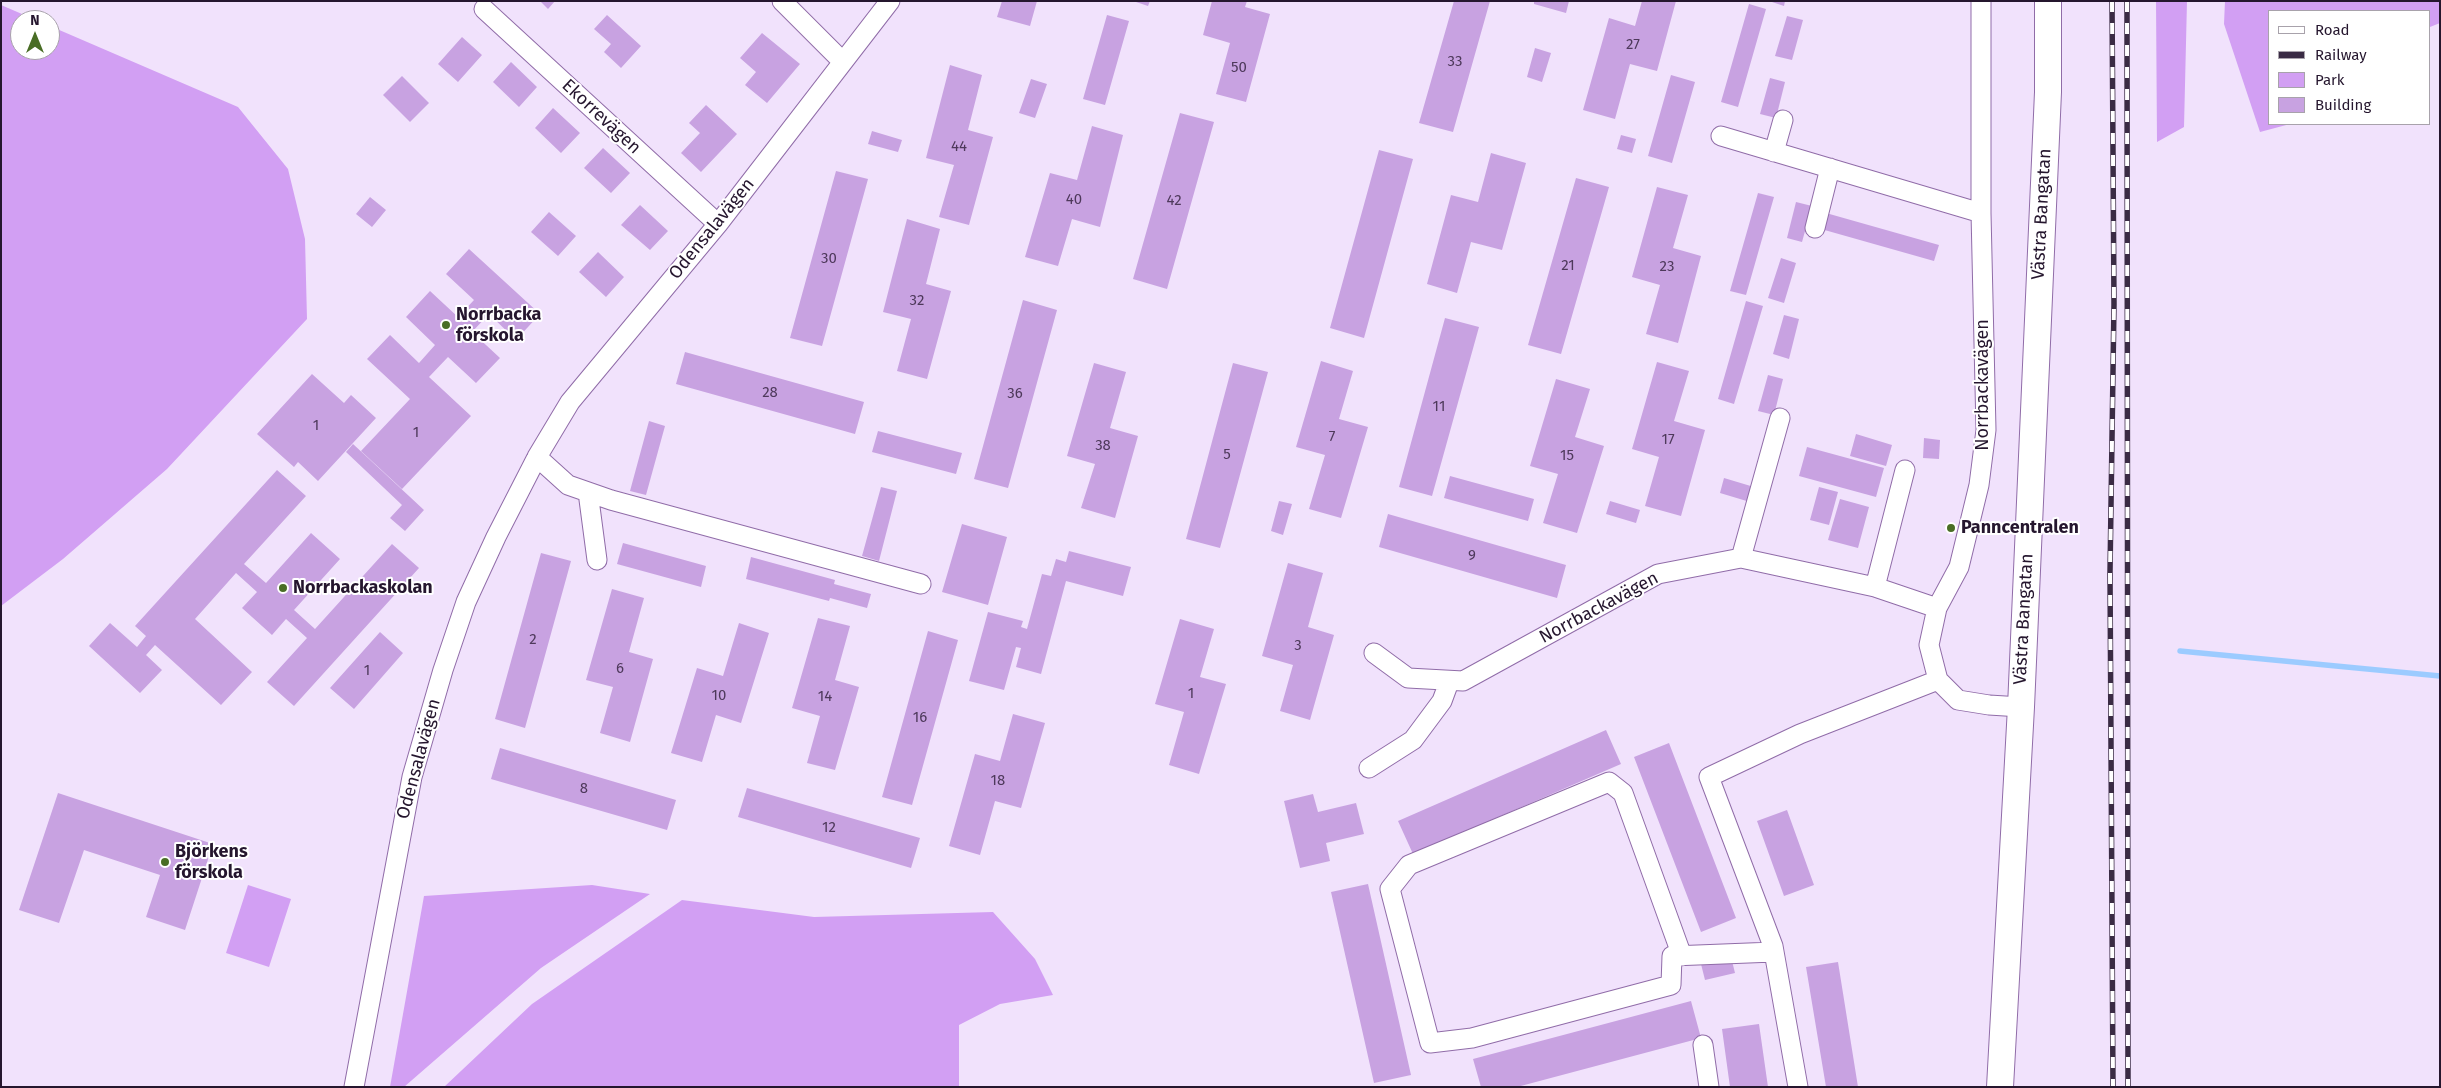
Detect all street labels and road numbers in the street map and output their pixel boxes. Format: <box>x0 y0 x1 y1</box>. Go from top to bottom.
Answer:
street label: Ekorrevägen <box>557 75 645 159</box>
street label: Västra Bangatan <box>2028 148 2056 280</box>
street label: Odensalavägen <box>665 174 759 284</box>
street label: Norrbackavägen <box>1972 319 1994 451</box>
street label: Västra Bangatan <box>2010 553 2038 685</box>
street label: Norrbackavägen <box>1536 568 1662 648</box>
street label: Odensalavägen <box>393 696 445 822</box>

